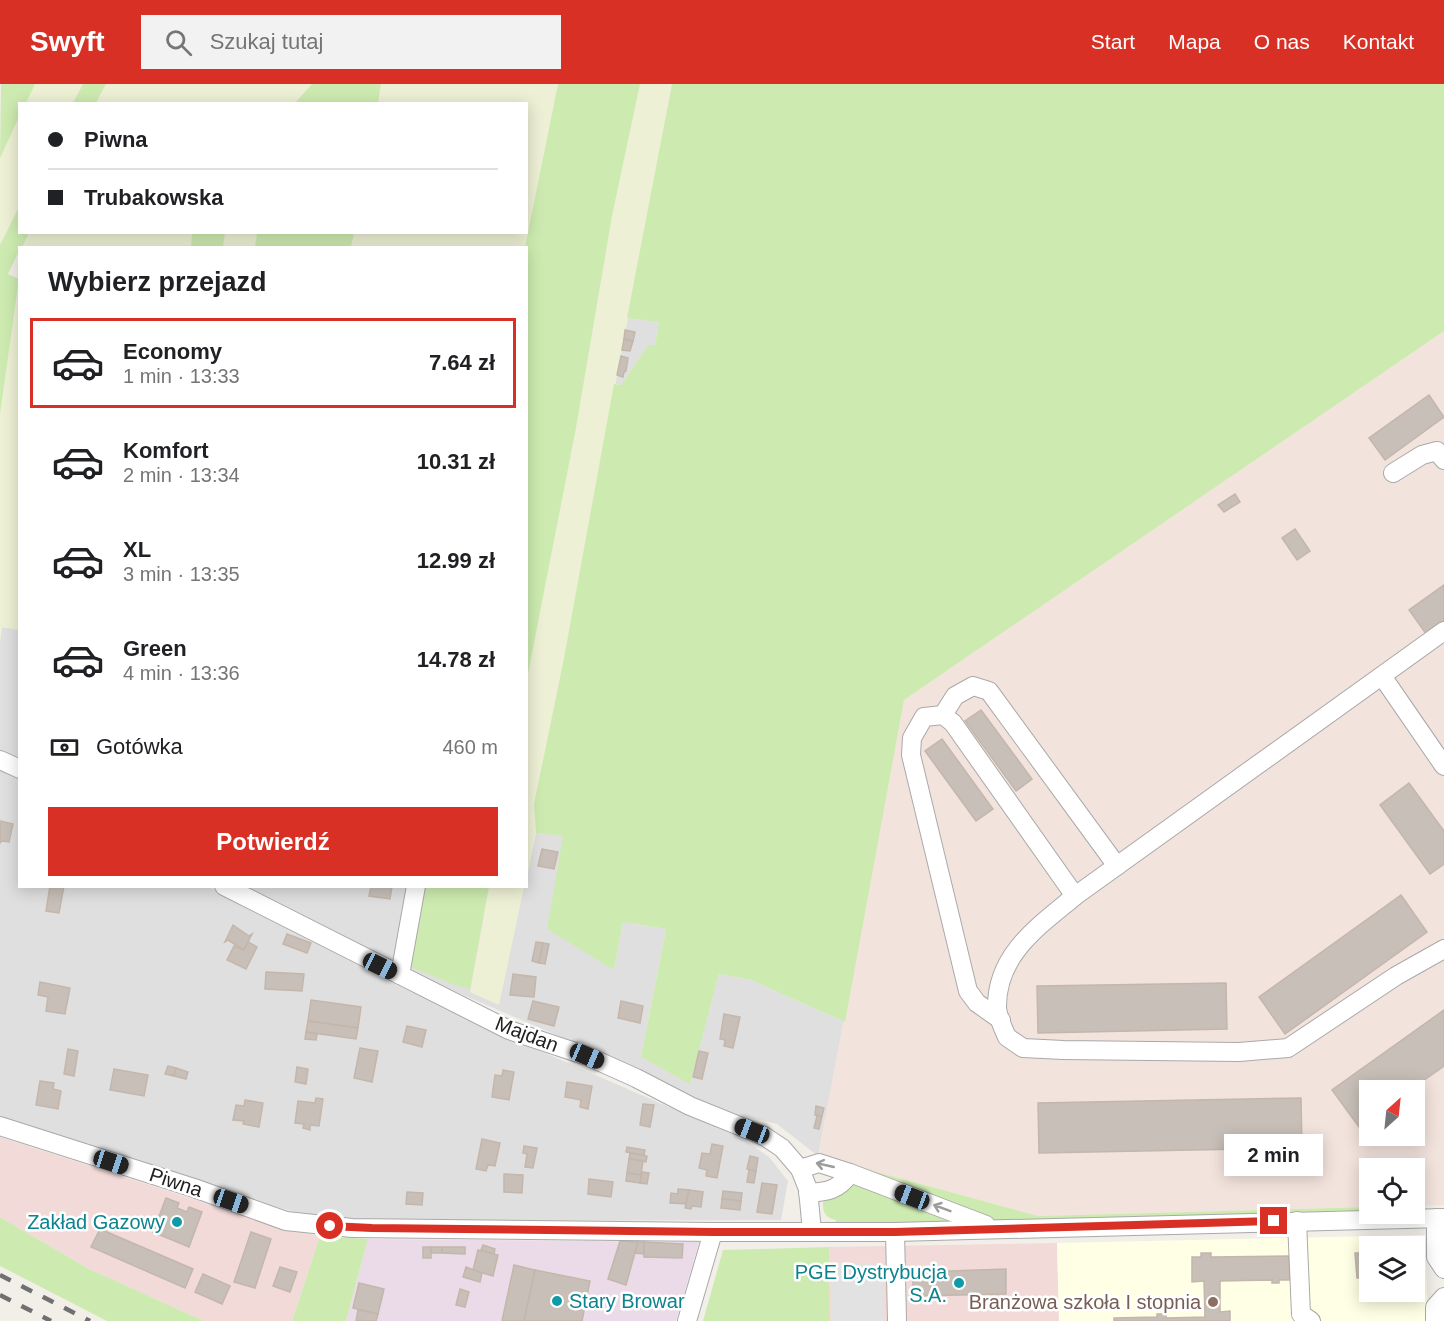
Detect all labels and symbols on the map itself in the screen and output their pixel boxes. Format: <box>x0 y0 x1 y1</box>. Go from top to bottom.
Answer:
car <box>360 950 400 982</box>
street label: Majdan <box>492 1012 562 1056</box>
car <box>567 1041 607 1071</box>
north arrow <box>1359 1080 1425 1146</box>
car <box>732 1116 772 1146</box>
callout: 2 min <box>1224 1134 1324 1176</box>
car <box>91 1148 131 1176</box>
one-way arrow <box>816 1159 835 1171</box>
street label: Piwna <box>147 1163 206 1201</box>
car <box>892 1182 932 1212</box>
car <box>211 1187 251 1215</box>
one-way arrow <box>933 1202 951 1213</box>
route end <box>1260 1207 1287 1234</box>
place label: Zakład Gazowy <box>27 1211 165 1233</box>
route start <box>316 1212 343 1239</box>
marker: Zakład Gazowy <box>170 1215 184 1229</box>
place label: PGE Dystrybucja S.A. <box>795 1261 948 1306</box>
marker: PGE Dystrybucja S.A. <box>952 1276 966 1290</box>
place label: Stary Browar <box>569 1290 685 1312</box>
place label: Branżowa szkoła I stopnia <box>969 1291 1202 1313</box>
marker: Stary Browar <box>550 1294 564 1308</box>
marker: Branżowa szkoła I stopnia <box>1206 1295 1220 1309</box>

